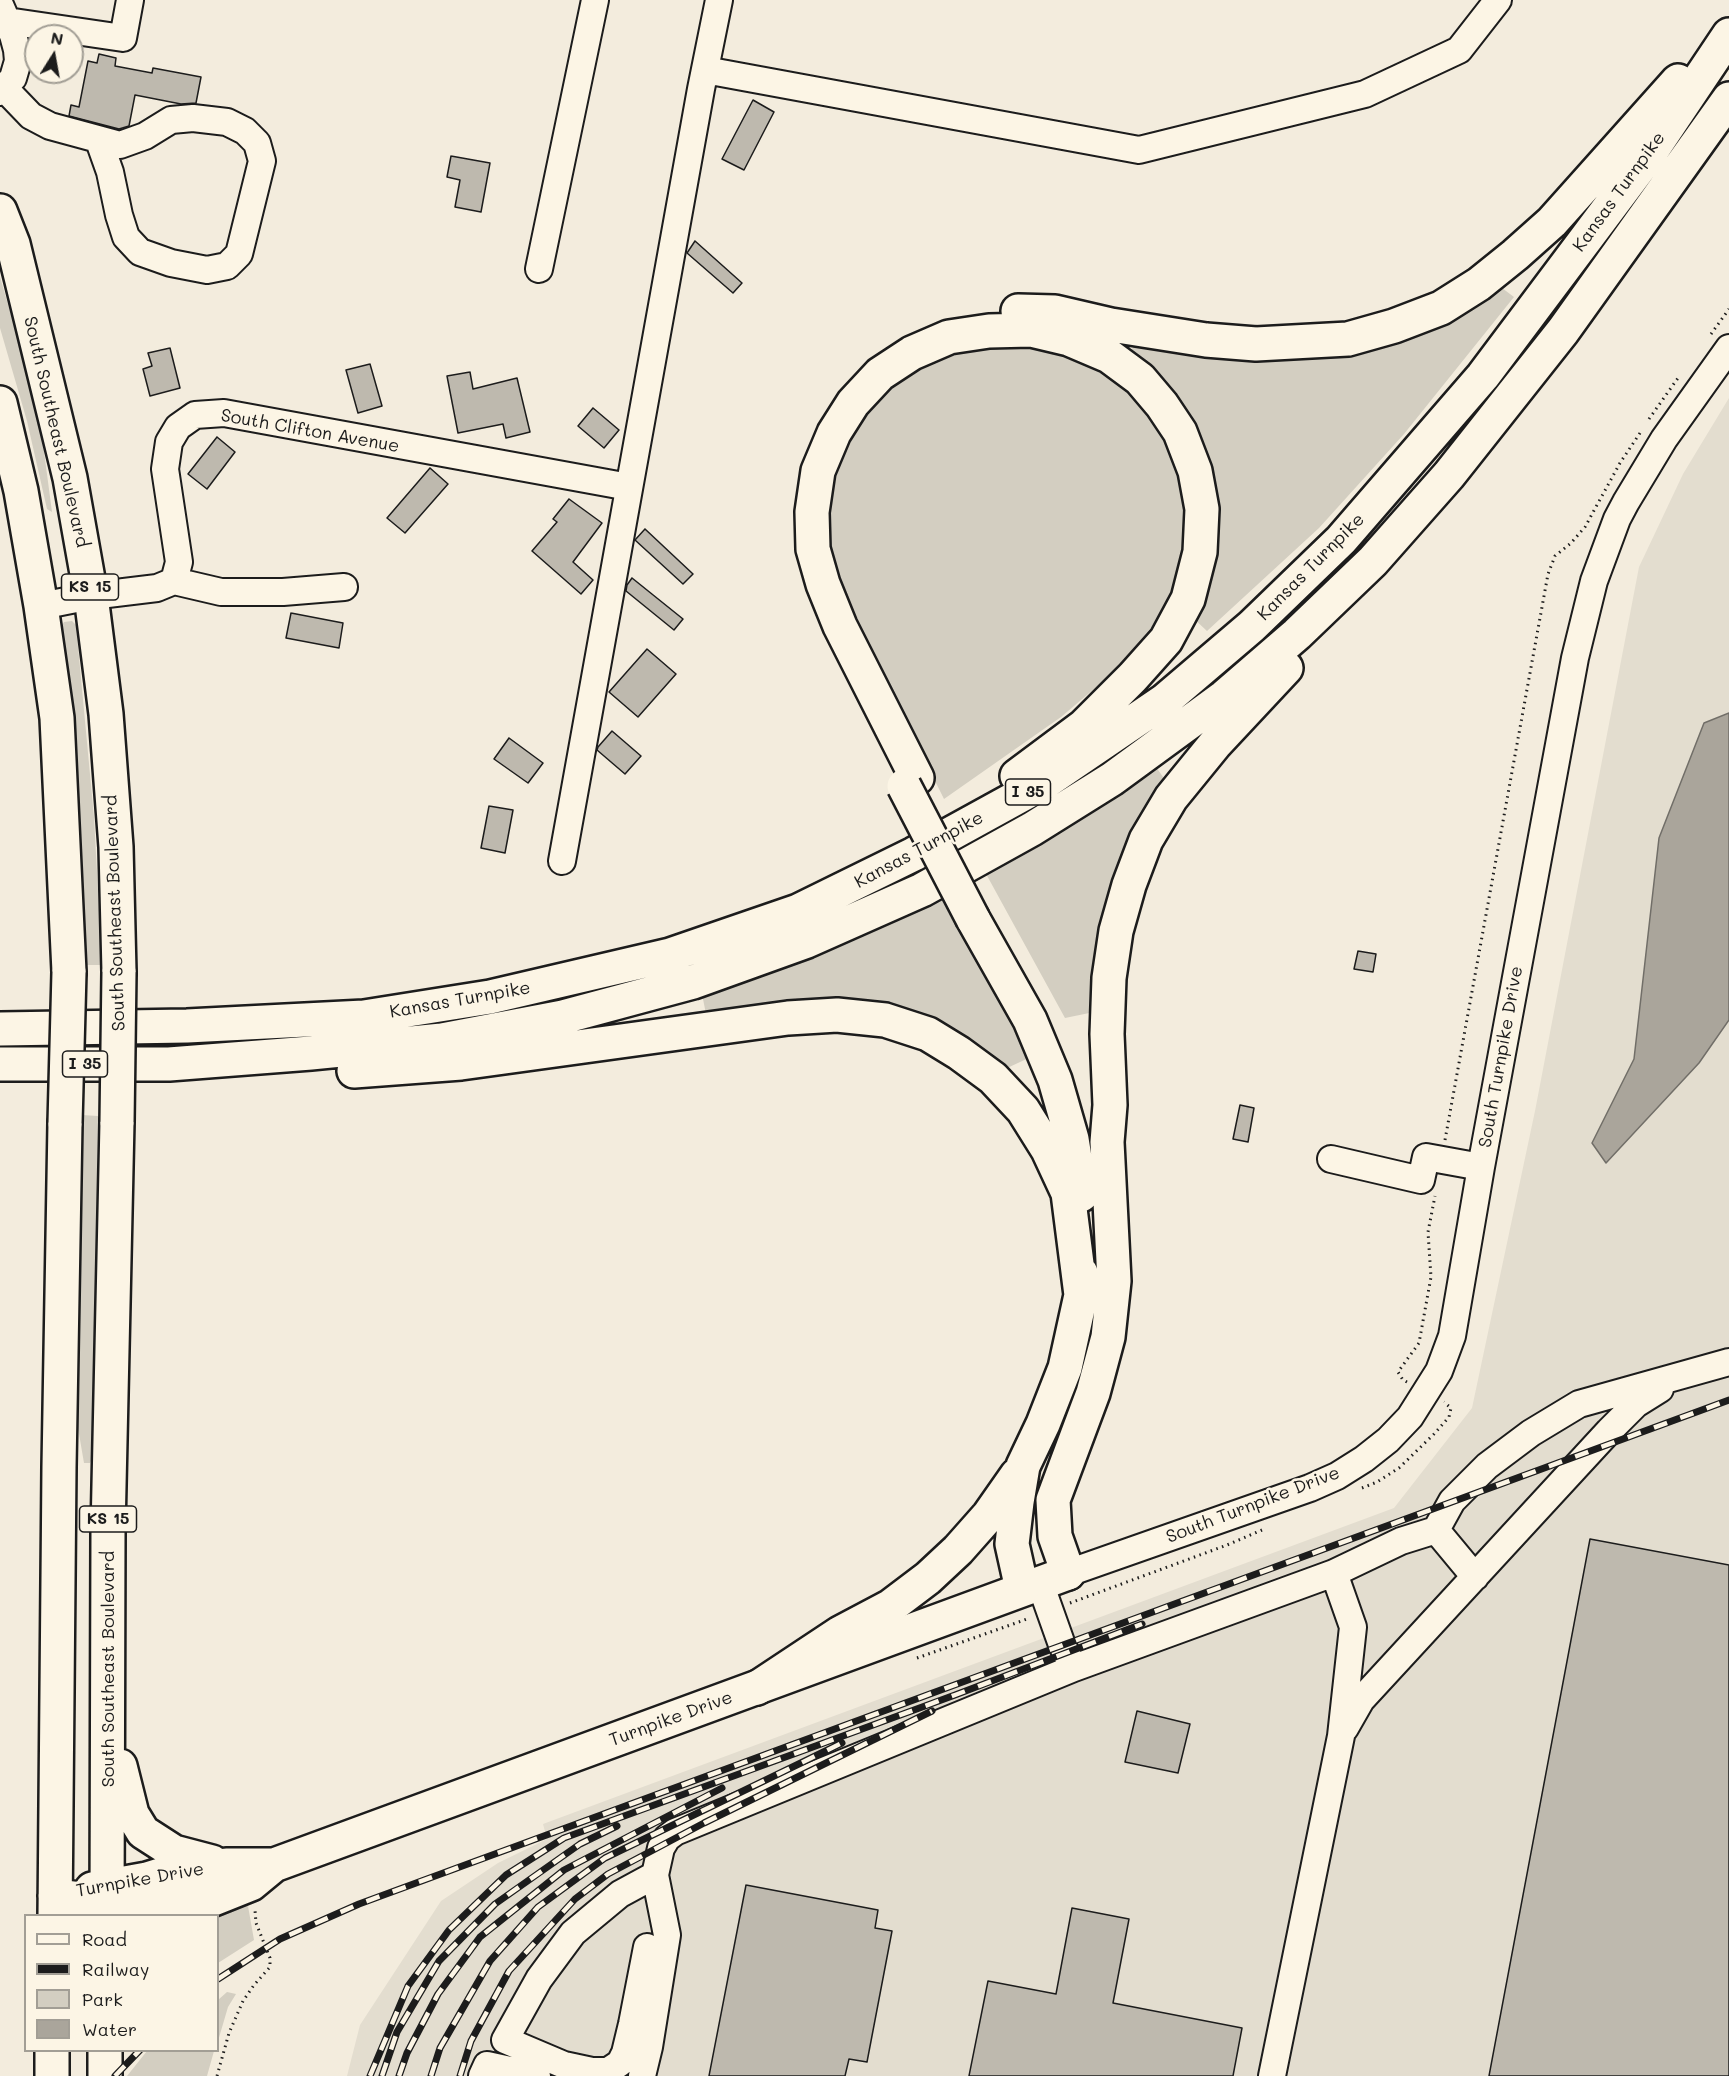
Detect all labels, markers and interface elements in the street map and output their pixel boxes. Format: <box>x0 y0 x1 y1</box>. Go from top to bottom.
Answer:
north arrow <box>24 24 84 84</box>
text: N <box>49 26 65 49</box>
street label: Kansas Turnpike <box>1568 128 1670 256</box>
street label: South Southeast Boulevard <box>19 314 93 550</box>
street label: South Clifton Avenue <box>219 405 401 457</box>
street label: Kansas Turnpike <box>1253 509 1369 625</box>
road number: KS 15 <box>62 574 118 600</box>
road number: I 35 <box>1006 779 1050 805</box>
street label: South Southeast Boulevard <box>100 794 130 1032</box>
street label: Kansas Turnpike <box>851 807 987 893</box>
street label: South Turnpike Drive <box>1474 965 1528 1149</box>
street label: Kansas Turnpike <box>388 977 532 1023</box>
road number: I 35 <box>62 1051 107 1077</box>
street label: South Turnpike Drive <box>1163 1462 1343 1548</box>
road number: KS 15 <box>80 1506 136 1532</box>
street label: South Southeast Boulevard <box>97 1551 119 1787</box>
street label: Turnpike Drive <box>606 1687 736 1751</box>
street label: Turnpike Drive <box>74 1858 206 1902</box>
legend <box>24 1914 219 2052</box>
text: Road <box>82 1927 127 1951</box>
text: Railway <box>82 1957 149 1981</box>
text: Park <box>82 1987 123 2011</box>
text: Water <box>82 2017 137 2041</box>

